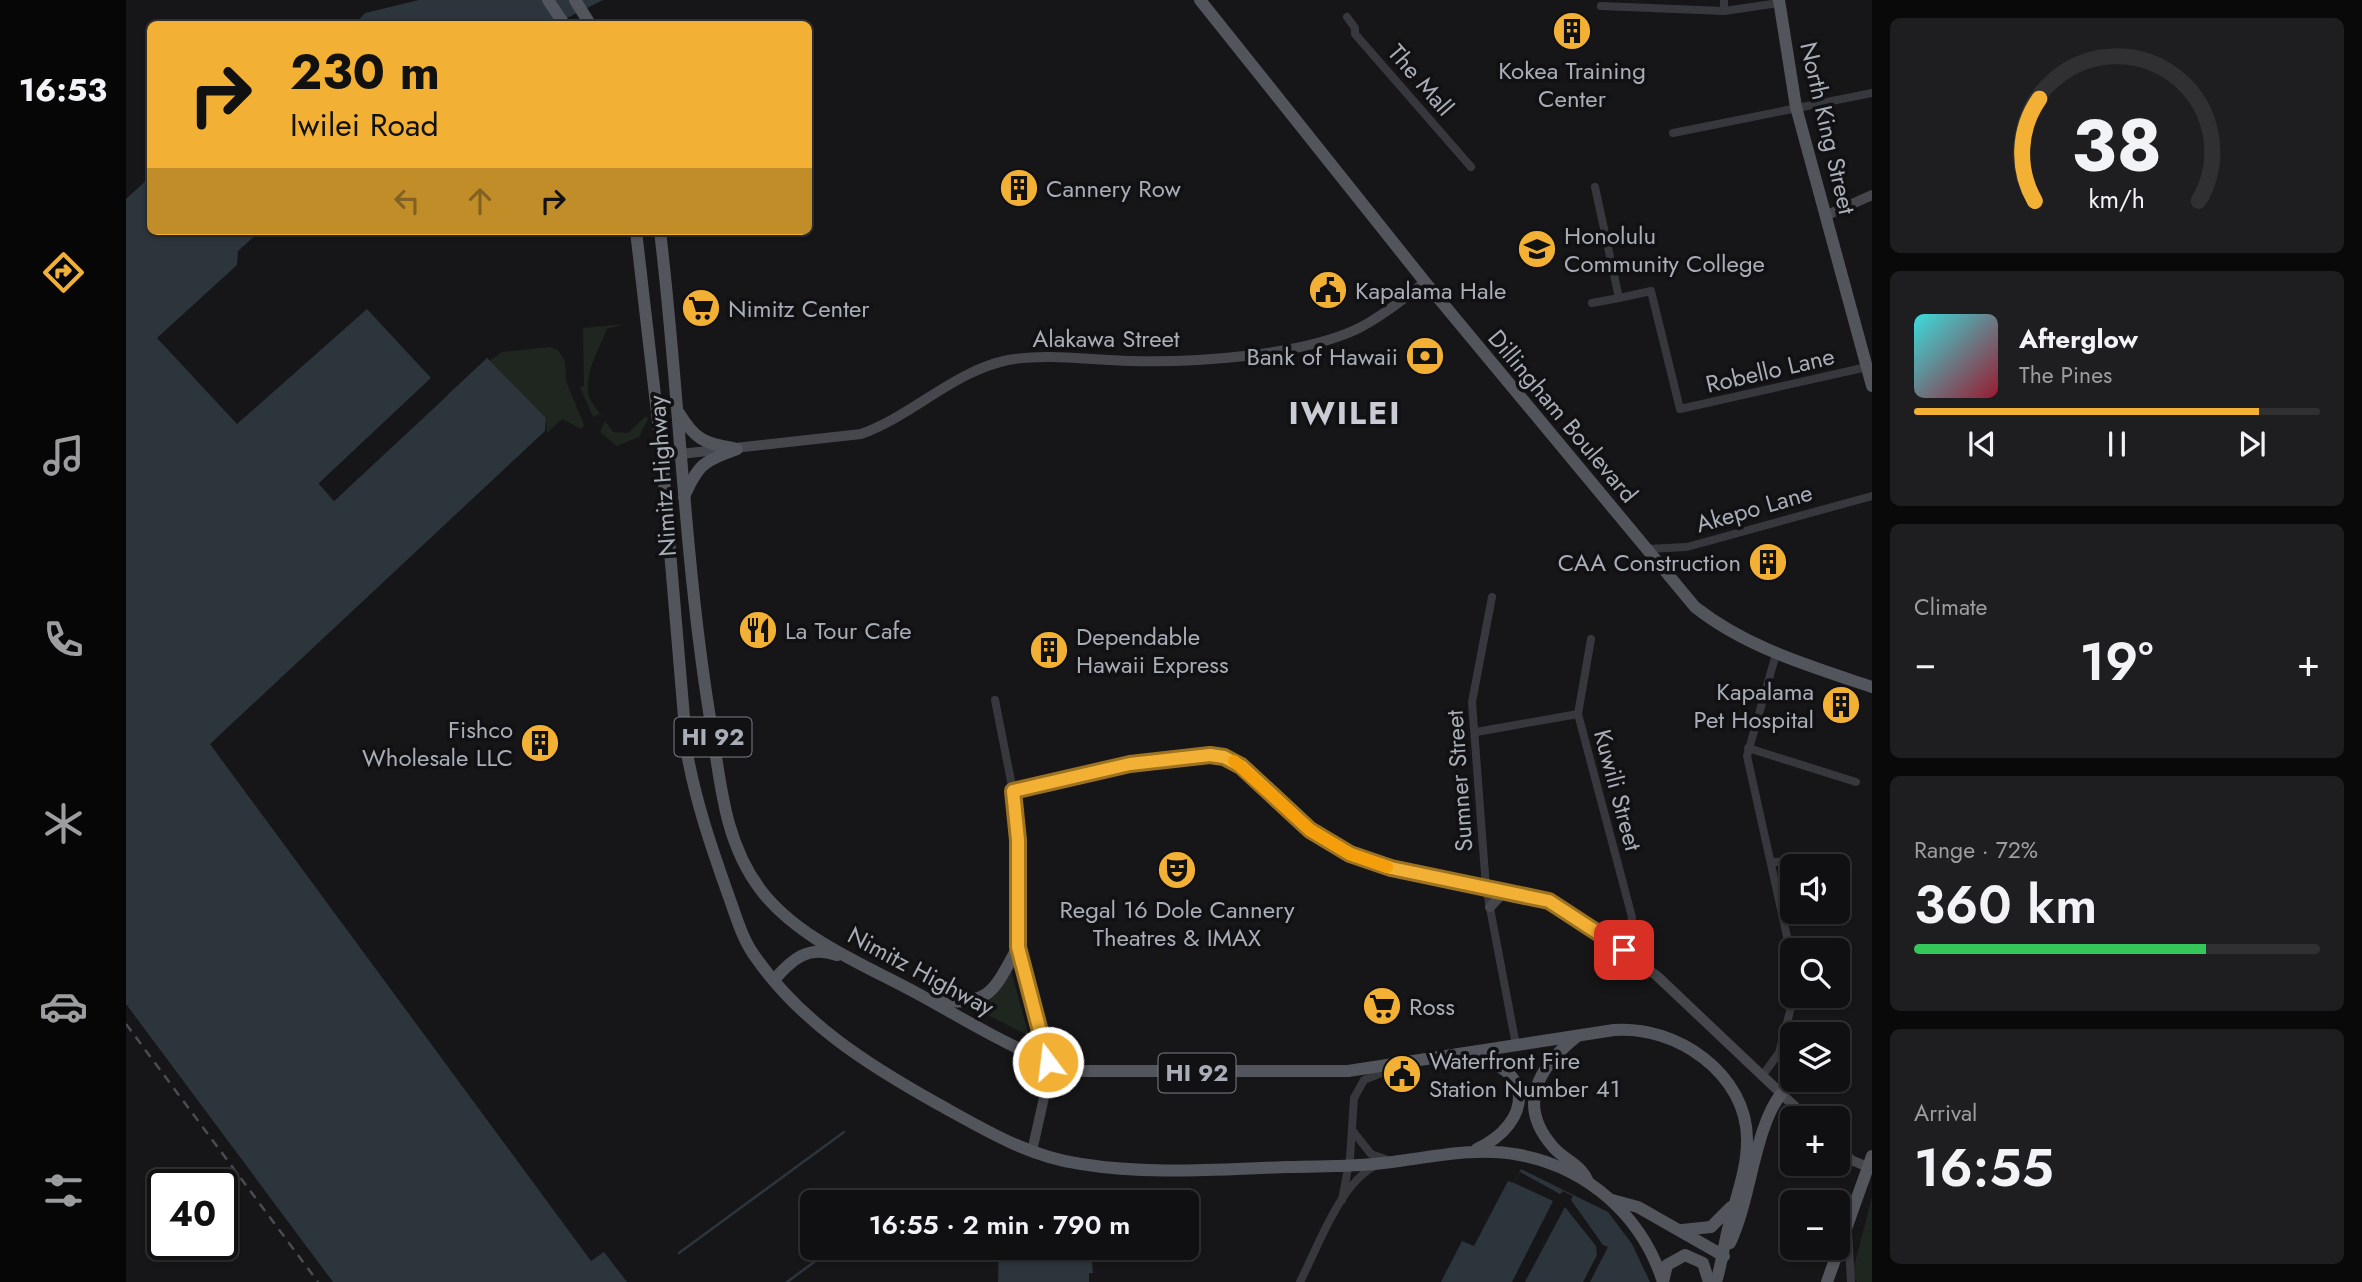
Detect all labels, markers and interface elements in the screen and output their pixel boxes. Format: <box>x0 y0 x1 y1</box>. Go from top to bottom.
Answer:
building icon: Kokea Training Center <box>1551 10 1593 52</box>
street label: The Mall <box>1380 36 1462 124</box>
text: 230 m <box>290 37 440 107</box>
street label: North King Street <box>1791 38 1865 218</box>
icon: right <box>175 49 266 140</box>
place label: Kokea Training Center <box>1498 53 1646 116</box>
text: 16:53 <box>19 67 107 113</box>
text: 38 <box>2072 94 2162 199</box>
text: Iwilei Road <box>290 102 439 148</box>
building icon: Cannery Row <box>998 167 1040 209</box>
place label: Cannery Row <box>1046 171 1181 206</box>
text: km/h <box>2089 181 2145 217</box>
icon: left <box>388 182 426 220</box>
icon: ahead <box>461 182 499 220</box>
icon: right <box>534 182 572 220</box>
place label: Honolulu Community College <box>1564 218 1765 281</box>
school or university icon: Honolulu Community College <box>1516 228 1558 270</box>
icon: directions <box>39 248 88 297</box>
public building icon: Kapalama Hale <box>1307 269 1349 311</box>
place label: Kapalama Hale <box>1355 273 1506 308</box>
supermarket icon: Nimitz Center <box>680 287 722 329</box>
place label: Nimitz Center <box>728 291 870 326</box>
text: Afterglow <box>2019 320 2138 358</box>
street label: Alakawa Street <box>1032 321 1180 356</box>
street label: Dillingham Boulevard <box>1480 322 1646 510</box>
bank icon: Bank of Hawaii <box>1404 335 1446 377</box>
street label: Robello Lane <box>1702 338 1838 402</box>
place label: Bank of Hawaii <box>1247 339 1398 374</box>
text: The Pines <box>2019 358 2112 392</box>
district label: IWILEI <box>1289 390 1402 436</box>
street label: Nimitz Highway <box>639 394 685 558</box>
icon: previous <box>1963 425 2001 463</box>
icon: pause <box>2098 425 2136 463</box>
icon: next <box>2233 425 2271 463</box>
icon: music <box>39 431 88 480</box>
street label: Akepo Lane <box>1692 475 1816 541</box>
building icon: CAA Construction <box>1747 541 1789 583</box>
place label: CAA Construction <box>1558 545 1741 580</box>
text: Climate <box>1914 590 1987 624</box>
restaurant icon: La Tour Cafe <box>737 609 779 651</box>
place label: La Tour Cafe <box>785 613 912 648</box>
icon: phone <box>39 615 88 664</box>
place label: Dependable Hawaii Express <box>1076 619 1229 682</box>
text: 19° <box>2080 624 2154 700</box>
building icon: Dependable Hawaii Express <box>1028 629 1070 671</box>
text: − <box>1914 635 1936 690</box>
text: + <box>2297 635 2320 690</box>
place label: Kapalama Pet Hospital <box>1694 674 1814 737</box>
building icon: Kapalama Pet Hospital <box>1820 684 1862 726</box>
street label: Sumner Street <box>1437 709 1481 853</box>
place label: Fishco Wholesale LLC <box>362 712 513 775</box>
road number: HI 92 <box>674 718 752 757</box>
building icon: Fishco Wholesale LLC <box>519 722 561 764</box>
street label: Kuwili Street <box>1585 725 1651 855</box>
icon: climate <box>39 799 88 848</box>
text: Range · 72% <box>1914 833 2038 867</box>
theatre icon: Regal 16 Dole Cannery Theatres & IMAX <box>1156 849 1198 891</box>
map controls <box>1780 854 1850 1260</box>
button: sound <box>1780 854 1850 924</box>
text: 360 km <box>1914 867 2097 943</box>
place label: Regal 16 Dole Cannery Theatres & IMAX <box>1059 892 1295 955</box>
street label: Nimitz Highway <box>841 918 1001 1025</box>
pin <box>1594 920 1654 980</box>
icon: arrive <box>1605 931 1643 969</box>
button: search <box>1780 938 1850 1008</box>
icon: car <box>39 982 88 1031</box>
supermarket icon: Ross <box>1361 985 1403 1027</box>
place label: Ross <box>1409 989 1455 1024</box>
button: layers <box>1780 1022 1850 1092</box>
position arrow <box>1011 1025 1085 1099</box>
place label: Waterfront Fire Station Number 41 <box>1429 1043 1621 1106</box>
public building icon: Waterfront Fire Station Number 41 <box>1381 1053 1423 1095</box>
road number: HI 92 <box>1158 1054 1236 1092</box>
text: Arrival <box>1914 1096 1977 1130</box>
button: + <box>1780 1106 1850 1176</box>
text: 16:55 <box>1914 1130 2054 1206</box>
icon: filters <box>39 1166 88 1215</box>
speed limit sign: 40 <box>147 1169 238 1260</box>
button: − <box>1780 1190 1850 1260</box>
text: 16:55 · 2 min · 790 m <box>869 1206 1130 1244</box>

